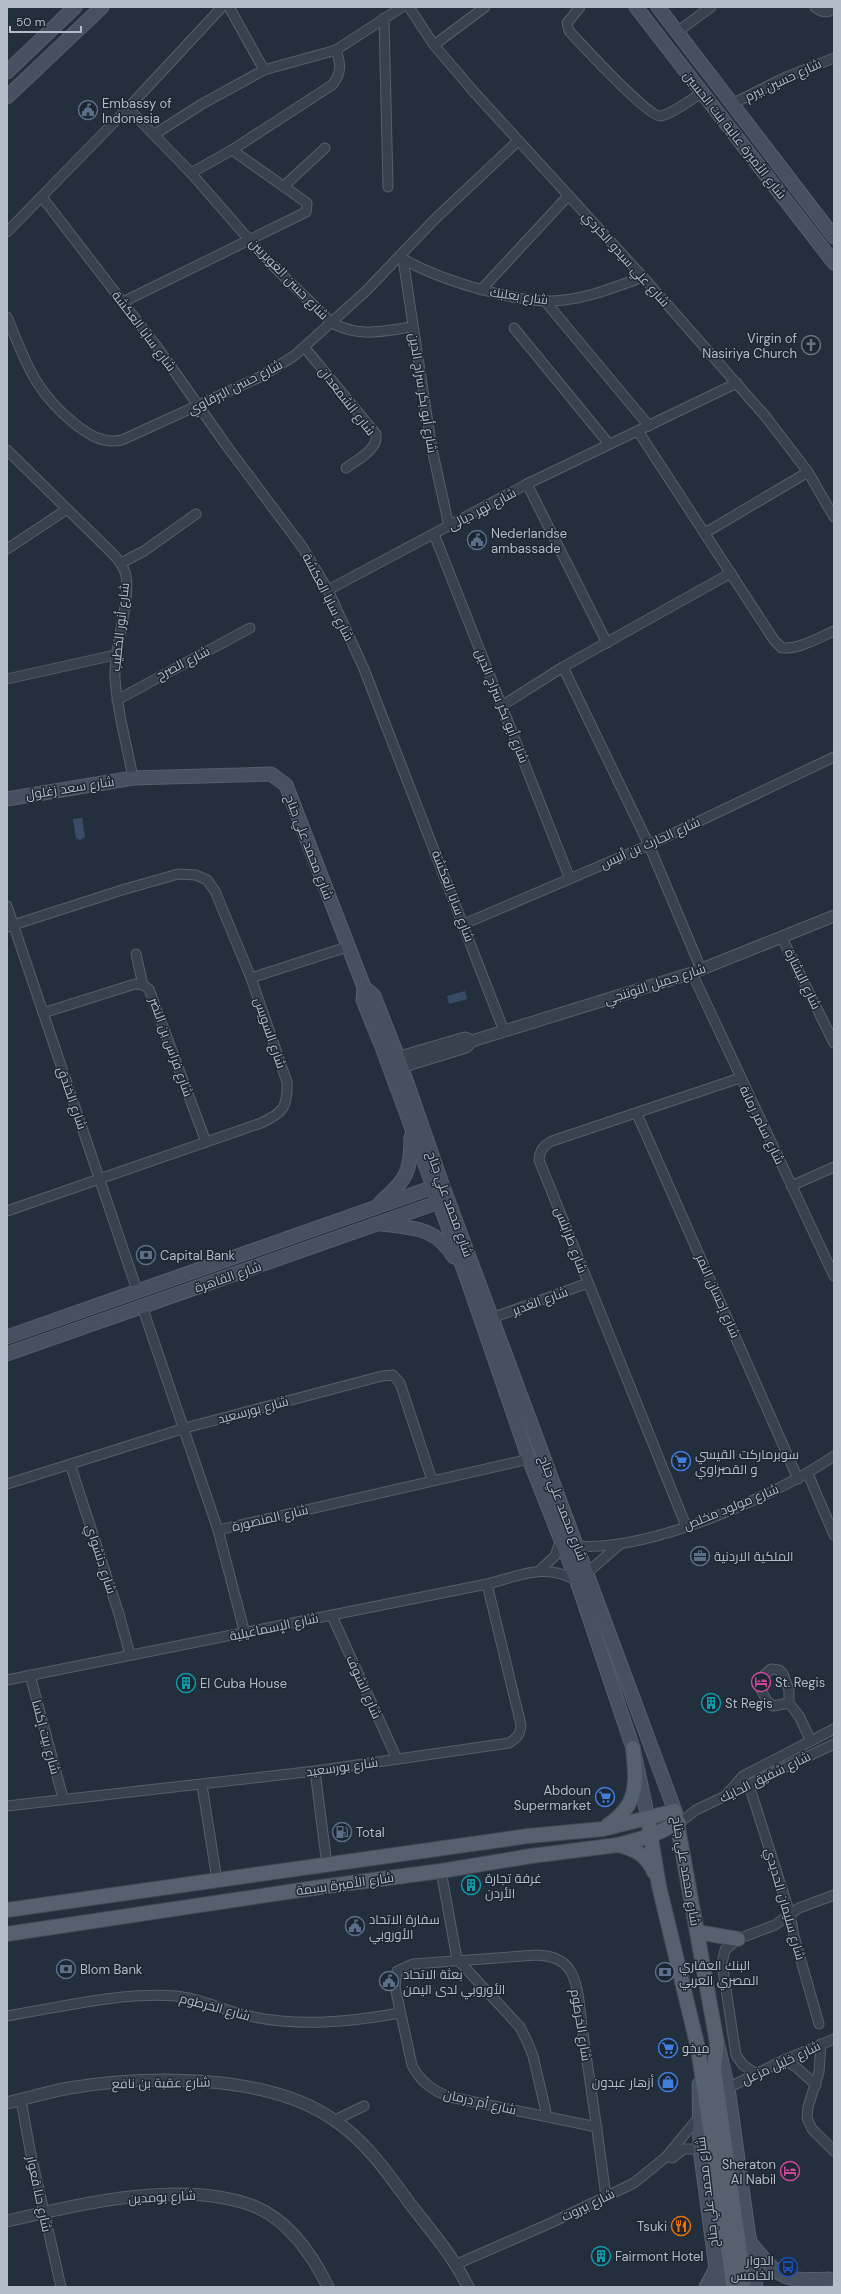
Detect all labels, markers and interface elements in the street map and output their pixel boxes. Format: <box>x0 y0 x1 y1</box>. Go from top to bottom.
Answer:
scale bar <box>10 8 81 34</box>
text: 50 m <box>16 14 45 30</box>
street label: شارع حسين بيرم <box>742 55 825 106</box>
street label: شارع الأميرة عالية بنت الحسين <box>680 68 790 202</box>
place label: Embassy of Indonesia <box>102 95 172 127</box>
public building icon: Embassy of Indonesia <box>77 99 99 121</box>
street label: شارع علي سيدو الكردي <box>577 208 673 312</box>
street label: شارع حسن الغويريين <box>246 235 332 323</box>
street label: شارع بعلبك <box>489 283 549 309</box>
street label: شارع سابا العكشة <box>108 287 180 375</box>
place label: Virgin of Nasiriya Church <box>702 330 798 362</box>
street label: شارع أبو بكر سراج الدين <box>405 332 441 454</box>
church icon: Virgin of Nasiriya Church <box>800 334 822 356</box>
street label: شارع حسن البرقاوي <box>185 356 286 420</box>
street label: شارع الشمعدان <box>315 363 379 439</box>
street label: شارع نهر ديالى <box>445 484 519 534</box>
place label: Nederlandse ambassade <box>491 525 567 557</box>
public building icon: Nederlandse ambassade <box>466 529 488 551</box>
street label: شارع سابا العكشة <box>299 550 357 644</box>
street label: شارع أنور الخطيب <box>107 582 133 672</box>
street label: شارع الصرح <box>153 642 213 684</box>
street label: شارع أبو بكر سراج الدين <box>471 646 533 766</box>
street label: شارع سعد زغلول <box>25 773 115 803</box>
street label: شارع محمد علي جناح <box>279 792 337 903</box>
street label: شارع الحارث بن أنيس <box>597 813 703 873</box>
street label: شارع سابا العكشة <box>428 848 478 944</box>
street label: شارع البشارة <box>781 946 825 1012</box>
street label: شارع جميل التوتنجي <box>602 960 709 1010</box>
street label: شارع فراس بن النضر <box>145 994 197 1099</box>
street label: شارع السويس <box>250 995 290 1071</box>
street label: شارع الخندق <box>53 1064 91 1132</box>
street label: شارع سامر رمانة <box>736 1083 788 1167</box>
street label: شارع محمد علي جناح <box>421 1149 477 1260</box>
street label: شارع طرابلس <box>551 1205 591 1275</box>
bank icon: Capital Bank <box>135 1244 157 1266</box>
place label: Capital Bank <box>160 1247 236 1264</box>
street label: شارع إحسان النمر <box>692 1250 744 1341</box>
street label: شارع القاهرة <box>192 1258 264 1296</box>
street label: شارع الغدير <box>509 1283 570 1319</box>
street label: شارع بورسعيد <box>216 1392 290 1428</box>
place label: سوبرماركت القيسي و القصراوي <box>695 1446 799 1480</box>
supermarket icon: سوبرماركت القيسي و القصراوي <box>670 1450 692 1472</box>
street label: شارع محمد علي جناح <box>533 1453 591 1564</box>
street label: شارع مولود مخلص <box>681 1480 781 1534</box>
street label: شارع المنصورة <box>230 1501 310 1535</box>
street label: شارع دنشواي <box>80 1522 120 1597</box>
office icon: الملكية الاردنية <box>689 1545 711 1567</box>
place label: الملكية الاردنية <box>714 1548 794 1565</box>
street label: شارع الإسماعيلية <box>228 1609 320 1645</box>
street label: شارع الشوف <box>342 1653 386 1721</box>
hotel icon: St. Regis <box>750 1671 772 1693</box>
building icon: El Cuba House <box>175 1672 197 1694</box>
place label: St. Regis <box>775 1674 825 1691</box>
place label: El Cuba House <box>200 1675 287 1692</box>
building icon: St Regis <box>700 1692 722 1714</box>
place label: St Regis <box>725 1695 773 1712</box>
street label: شارع بيت إكسا <box>28 1698 64 1776</box>
street label: شارع شفيق الحايك <box>717 1748 813 1806</box>
street label: شارع بورسعيد <box>305 1754 379 1780</box>
place label: Abdoun Supermarket <box>514 1782 591 1814</box>
supermarket icon: Abdoun Supermarket <box>594 1786 616 1808</box>
street label: شارع محمد علي جناح <box>666 1815 704 1928</box>
fuel station icon: Total <box>331 1821 353 1843</box>
place label: Total <box>356 1824 385 1841</box>
street label: شارع سليمان الحديدي <box>759 1846 809 1963</box>
street label: شارع الأميرة بسمة <box>295 1869 395 1899</box>
place label: غرفة تجارة الأردن <box>485 1870 542 1902</box>
building icon: غرفة تجارة الأردن <box>460 1874 482 1896</box>
place label: سفارة الاتحاد الأوروبي <box>369 1911 440 1945</box>
public building icon: سفارة الاتحاد الأوروبي <box>344 1915 366 1937</box>
place label: البنك العقاري المصري العربي <box>679 1957 759 1991</box>
bank icon: Blom Bank <box>55 1958 77 1980</box>
place label: Blom Bank <box>80 1961 143 1978</box>
bank icon: البنك العقاري المصري العربي <box>654 1961 676 1983</box>
place label: بعثة الاتحاد الأوروبي لدى اليمن <box>403 1966 505 2000</box>
public building icon: بعثة الاتحاد الأوروبي لدى اليمن <box>378 1970 400 1992</box>
street label: شارع الخرطوم <box>566 1988 595 2062</box>
street label: شارع الخرطوم <box>177 1989 252 2026</box>
supermarket icon: ميخو <box>657 2037 679 2059</box>
street label: شارع خليل مزعل <box>739 2037 823 2089</box>
place label: ميخو <box>682 2040 710 2057</box>
shop icon: أزهار عبدون <box>657 2071 679 2093</box>
street label: شارع عقبة بن نافع <box>111 2074 211 2092</box>
place label: أزهار عبدون <box>592 2074 654 2091</box>
street label: شارع أم درمان <box>442 2085 518 2120</box>
street label: شارع محمد علي جناح <box>692 2136 724 2248</box>
street label: شارع حنا قعوار <box>22 2153 55 2234</box>
place label: Sheraton Al Nabil <box>722 2156 776 2188</box>
hotel icon: Sheraton Al Nabil <box>779 2160 801 2182</box>
street label: شارع بيروت <box>559 2185 617 2225</box>
street label: شارع بومدين <box>128 2187 196 2207</box>
restaurant icon: Tsuki <box>670 2215 692 2237</box>
place label: Tsuki <box>637 2218 667 2235</box>
building icon: Fairmont Hotel <box>590 2245 612 2267</box>
place label: Fairmont Hotel <box>615 2248 703 2265</box>
place label: الدوار الخامس <box>731 2252 774 2284</box>
bus stop icon: الدوار الخامس <box>777 2256 799 2278</box>

